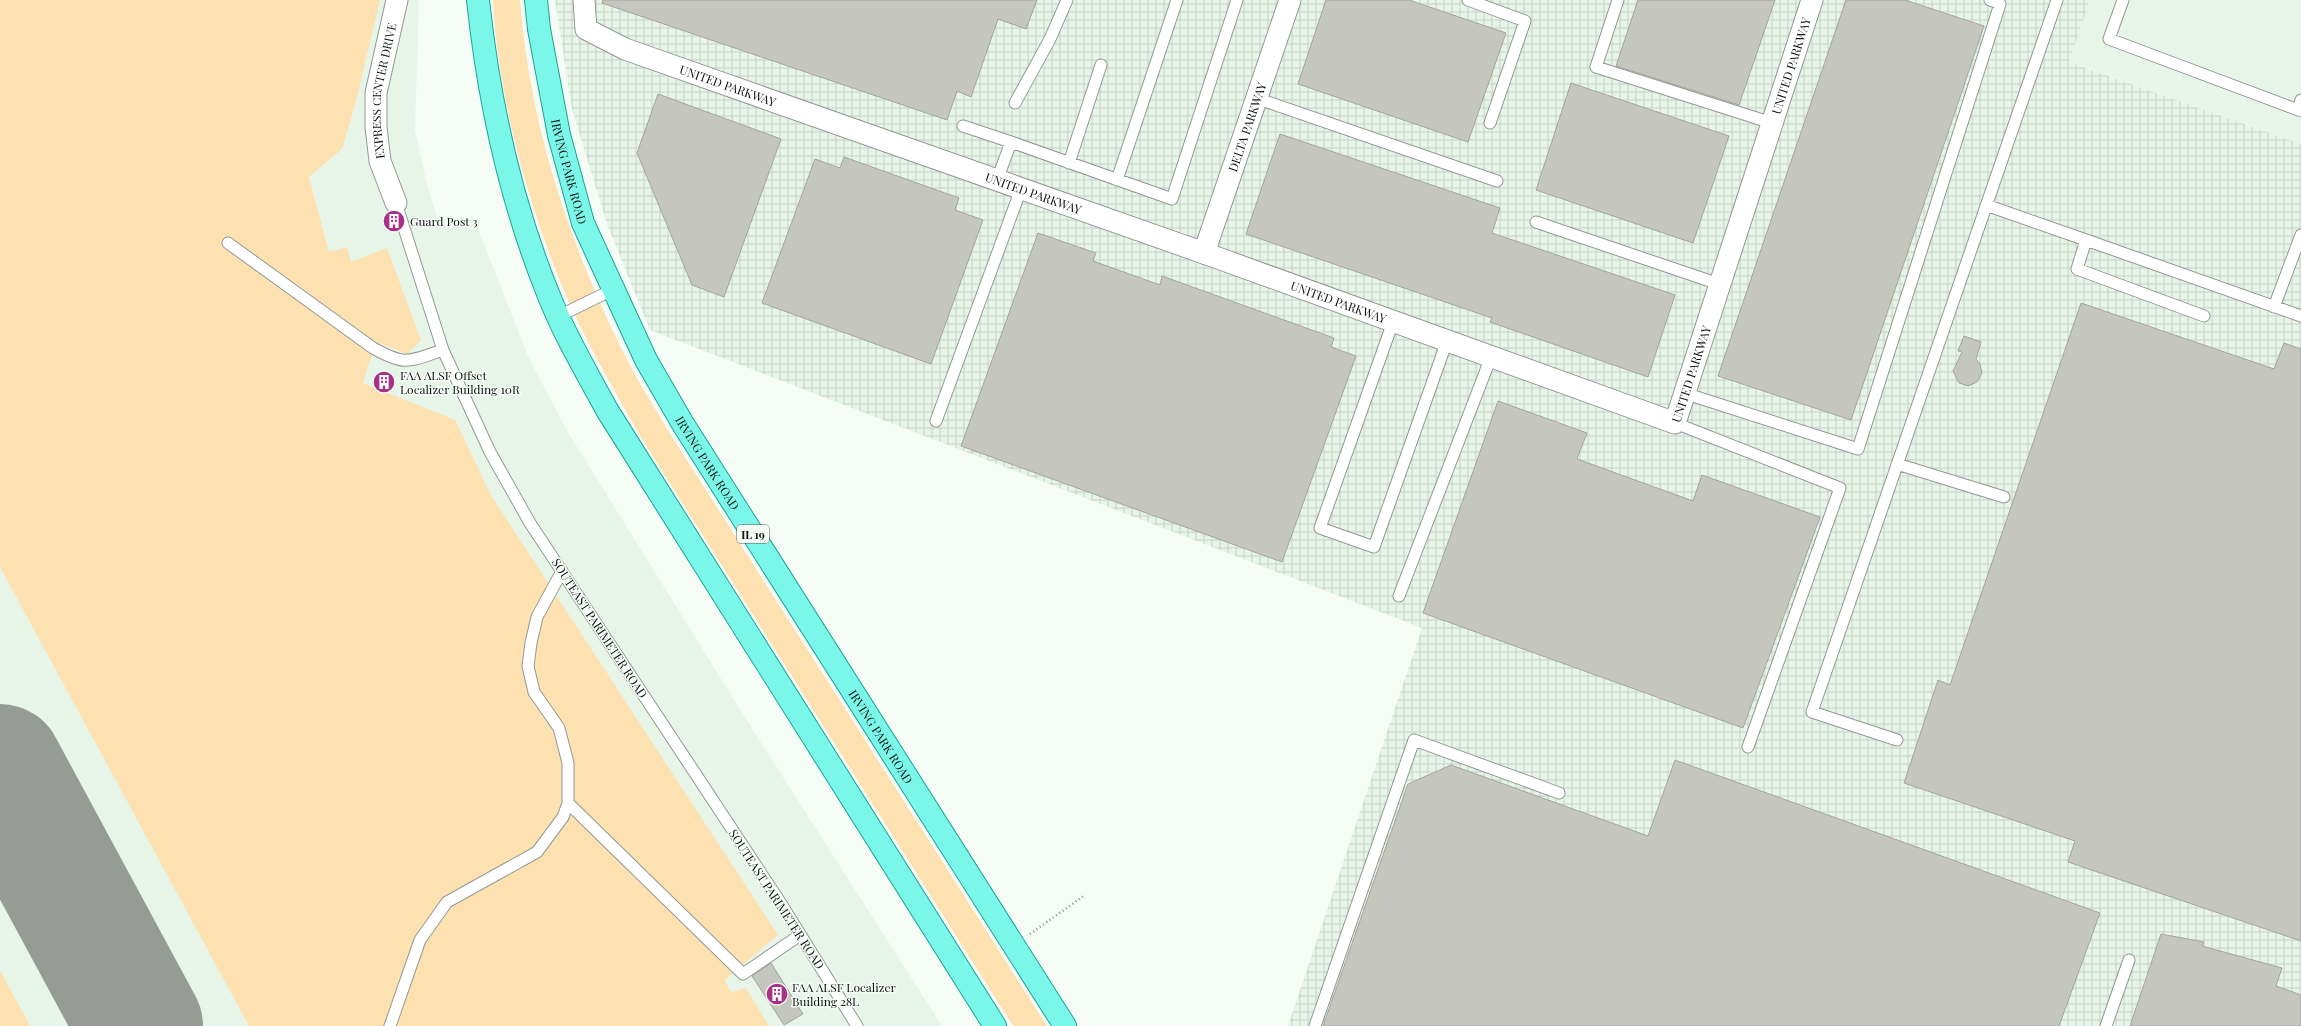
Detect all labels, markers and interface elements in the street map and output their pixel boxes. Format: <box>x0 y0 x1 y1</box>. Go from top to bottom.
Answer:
street label: UNITED PARKWAY <box>1768 14 1814 116</box>
street label: EXPRESS CENTER DRIVE <box>368 21 400 160</box>
street label: UNITED PARKWAY <box>678 61 779 110</box>
street label: DELTA PARKWAY <box>1224 79 1270 174</box>
street label: IRVING PARK ROAD <box>548 118 591 226</box>
street label: UNITED PARKWAY <box>983 169 1085 218</box>
building icon: Guard Post 3 <box>381 208 407 234</box>
place label: Guard Post 3 <box>410 213 478 229</box>
street label: UNITED PARKWAY <box>1289 277 1390 327</box>
street label: UNITED PARKWAY <box>1668 323 1714 425</box>
place label: FAA ALSF Offset Localizer Building 10R <box>400 367 520 397</box>
building icon: FAA ALSF Offset Localizer Building 10R <box>371 369 397 395</box>
street label: IRVING PARK ROAD <box>672 413 744 513</box>
road number: IL 19 <box>737 525 769 543</box>
street label: SOUTEAST PARIMETER ROAD <box>549 555 651 701</box>
street label: IRVING PARK ROAD <box>846 687 917 787</box>
street label: SOUTEAST PARIMETER ROAD <box>726 826 828 972</box>
place label: FAA ALSF Localizer Building 28L <box>792 979 897 1009</box>
building icon: FAA ALSF Localizer Building 28L <box>764 981 790 1007</box>

